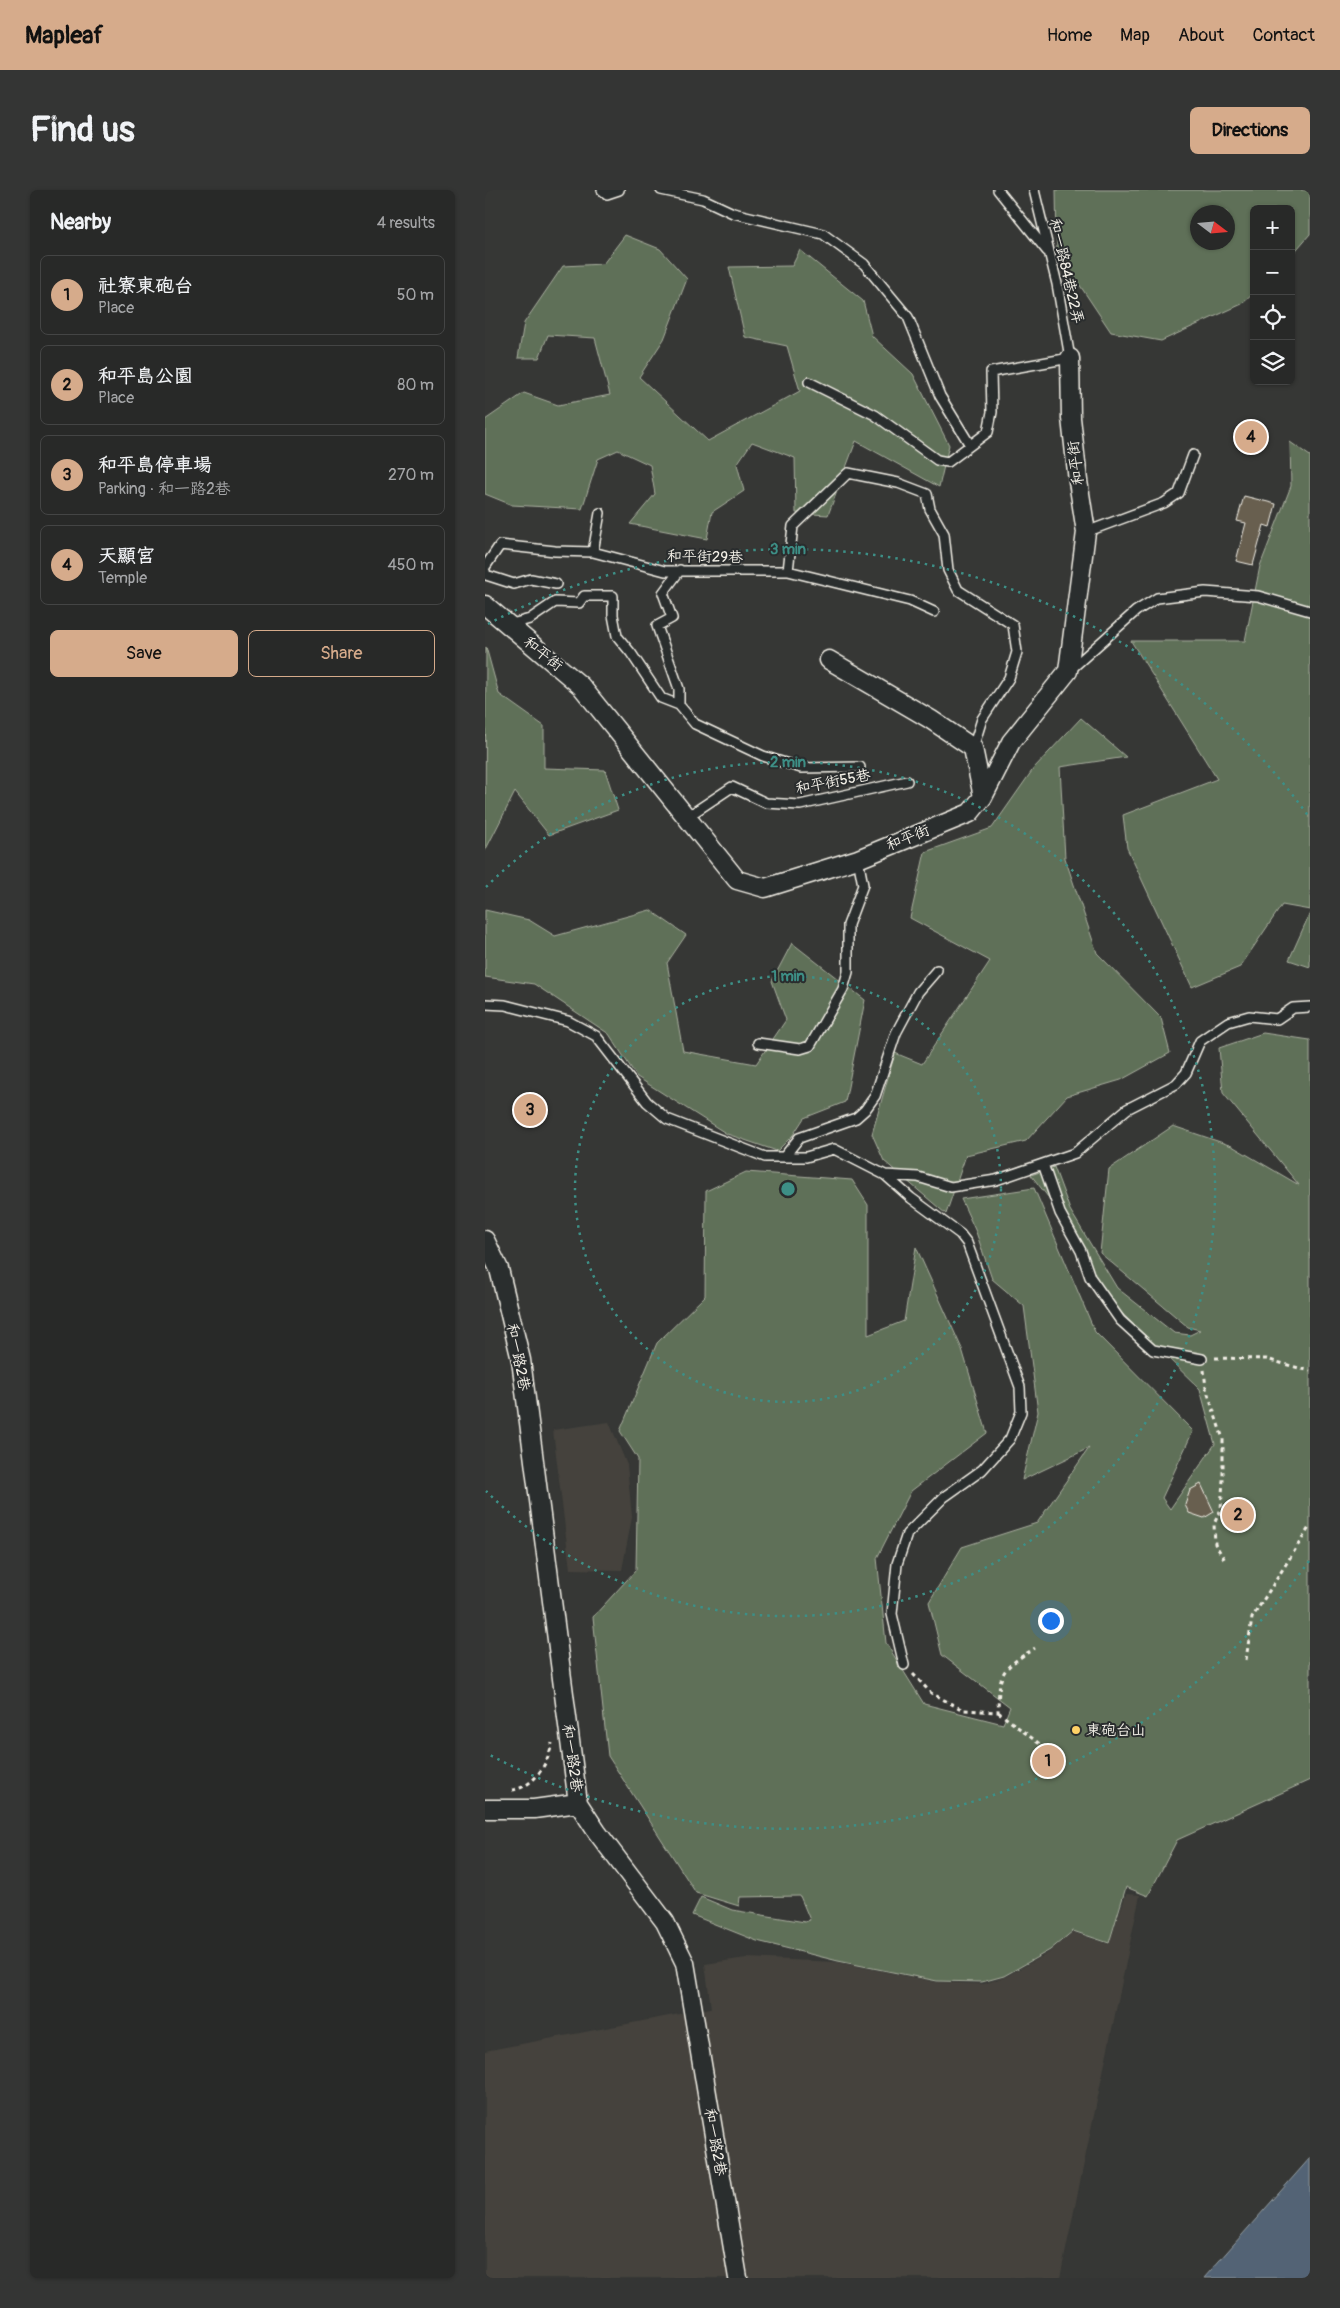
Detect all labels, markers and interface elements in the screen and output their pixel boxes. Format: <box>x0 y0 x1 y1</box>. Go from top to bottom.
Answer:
text: Mapleaf <box>25 21 103 50</box>
text: Home <box>1047 24 1092 47</box>
text: Map <box>1120 24 1150 47</box>
text: About <box>1178 24 1224 47</box>
text: Contact <box>1252 24 1315 47</box>
button: Directions <box>1190 107 1310 154</box>
text: Find us <box>30 108 135 152</box>
north arrow <box>1190 205 1235 250</box>
map controls <box>1250 205 1295 385</box>
button: + <box>1250 205 1295 250</box>
text: Nearby <box>50 209 111 236</box>
text: 4 results <box>377 213 435 233</box>
street label: 和一路84巷22弄 <box>1045 216 1087 326</box>
button: − <box>1250 250 1295 295</box>
text: 社寮東砲台 <box>98 274 193 298</box>
text: 1 <box>64 285 70 305</box>
text: 50 m <box>397 285 434 305</box>
button: locate <box>1250 295 1295 340</box>
text: Place <box>98 298 134 318</box>
button: layers <box>1250 340 1295 385</box>
text: 和平島公園 <box>98 364 193 388</box>
text: 2 <box>63 375 71 395</box>
text: 80 m <box>397 375 434 395</box>
text: Place <box>98 388 134 408</box>
pin: 4 <box>1235 418 1267 456</box>
street label: 和平街 <box>1064 440 1088 486</box>
text: 和平島停車場 <box>98 453 212 477</box>
text: 3 <box>63 465 71 485</box>
text: 270 m <box>388 465 434 485</box>
text: Parking · 和一路2巷 <box>98 479 231 499</box>
text: 3 min <box>770 540 806 559</box>
text: 天顯宮 <box>98 544 155 568</box>
street label: 和平街29巷 <box>667 547 743 567</box>
text: 4 <box>62 555 72 575</box>
text: 450 m <box>387 555 434 575</box>
text: Temple <box>98 568 147 588</box>
button: Save <box>50 630 238 677</box>
button: Share <box>248 630 435 677</box>
street label: 和平街 <box>520 632 566 676</box>
text: 2 min <box>770 753 806 772</box>
street label: 和平街55巷 <box>794 765 872 799</box>
street label: 和平街 <box>884 821 932 855</box>
text: 1 min <box>771 967 805 986</box>
pin: 3 <box>514 1091 546 1129</box>
centre of rings <box>779 1180 797 1198</box>
street label: 和一路2巷 <box>502 1322 534 1392</box>
pin: 2 <box>1222 1496 1254 1534</box>
your location <box>1038 1608 1064 1634</box>
place label: 東砲台山 <box>1086 1721 1146 1740</box>
street label: 和一路2巷 <box>558 1723 586 1793</box>
marker: 東砲台山 <box>1070 1724 1082 1736</box>
pin: 1 <box>1032 1742 1064 1780</box>
street label: 和一路2巷 <box>700 2107 730 2177</box>

